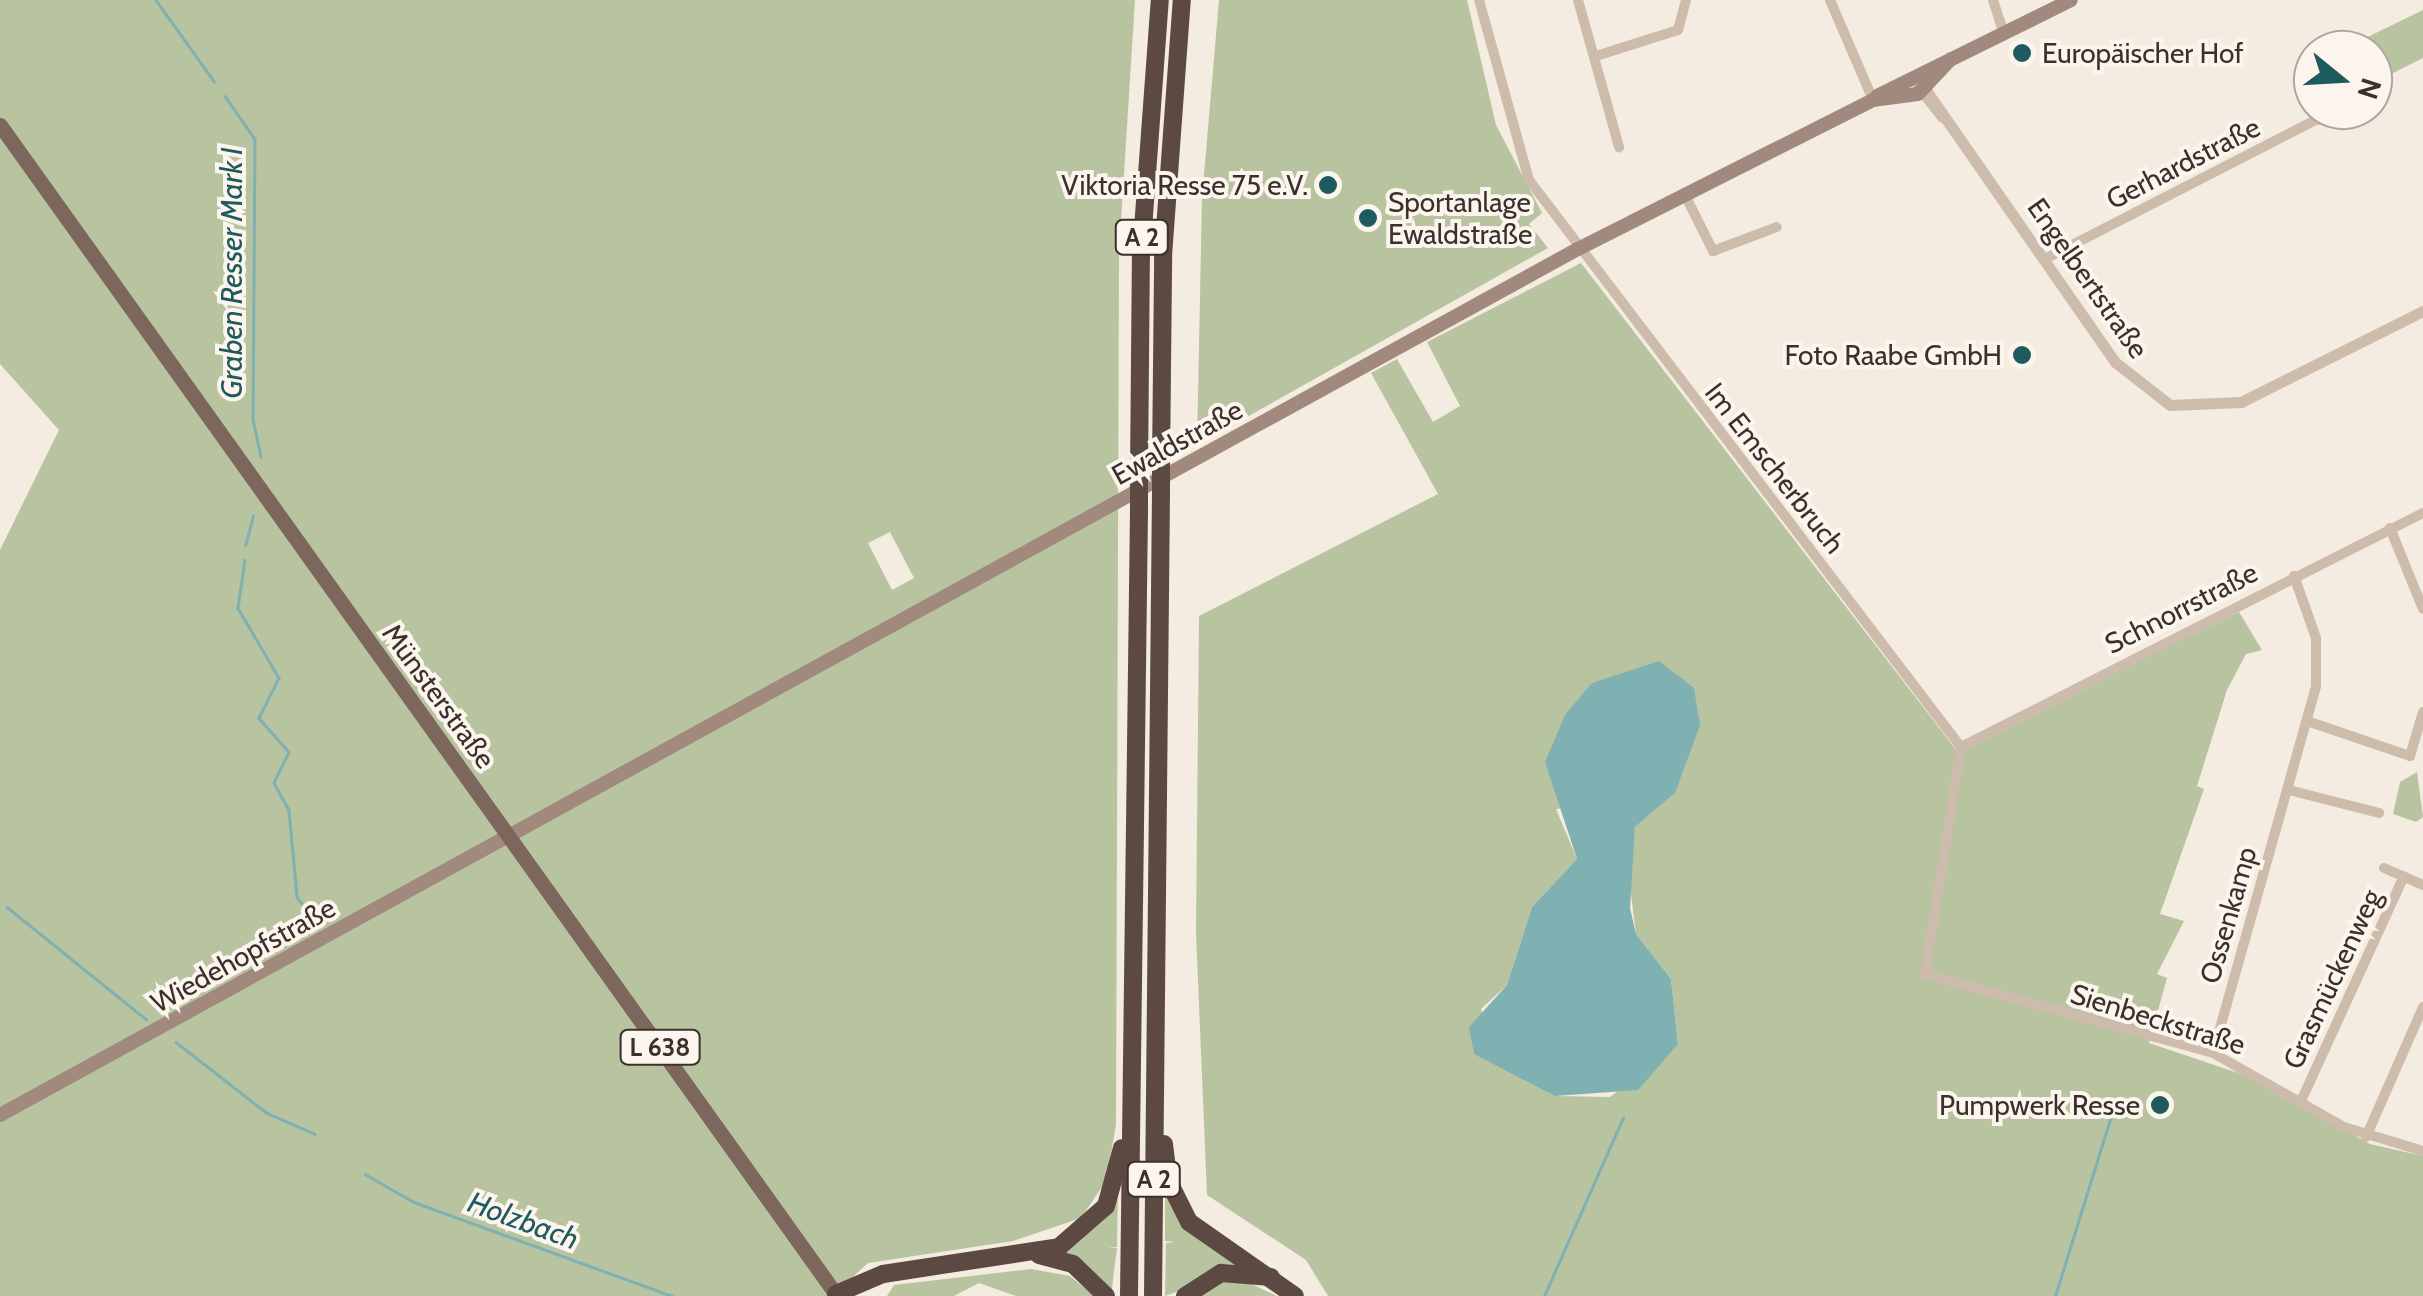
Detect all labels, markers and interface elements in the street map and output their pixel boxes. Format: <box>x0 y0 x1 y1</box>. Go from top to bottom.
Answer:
north arrow <box>2293 30 2393 130</box>
place label: Europäischer Hof <box>2042 36 2243 70</box>
marker: Europäischer Hof <box>2011 42 2033 64</box>
text: N <box>2350 74 2389 103</box>
street label: Gerhardstraße <box>2101 110 2265 216</box>
water label: Graben Resser Mark I <box>214 147 250 399</box>
place label: Viktoria Resse 75 e.V. <box>1061 168 1308 202</box>
marker: Viktoria Resse 75 e.V. <box>1317 174 1339 196</box>
place label: Sportanlage Ewaldstraße <box>1388 185 1532 251</box>
street label: Engelbertstraße <box>2020 192 2156 364</box>
marker: Sportanlage Ewaldstraße <box>1357 207 1379 229</box>
road number: A 2 <box>1114 217 1170 257</box>
place label: Foto Raabe GmbH <box>1785 338 2002 372</box>
marker: Foto Raabe GmbH <box>2011 344 2033 366</box>
street label: Im Emscherbruch <box>1698 376 1852 560</box>
street label: Ewaldstraße <box>1106 392 1248 492</box>
street label: Schnorrstraße <box>2099 555 2263 661</box>
street label: Münsterstraße <box>375 617 503 775</box>
street label: Ossenkamp <box>2192 843 2264 987</box>
street label: Grasmückenweg <box>2276 884 2388 1074</box>
street label: Wiedehopfstraße <box>145 891 341 1019</box>
street label: Sienbeckstraße <box>2067 977 2249 1061</box>
road number: L 638 <box>618 1027 702 1067</box>
place label: Pumpwerk Resse <box>1939 1088 2140 1122</box>
marker: Pumpwerk Resse <box>2149 1094 2171 1116</box>
road number: A 2 <box>1126 1159 1182 1199</box>
water label: Holzbach <box>463 1184 583 1258</box>

